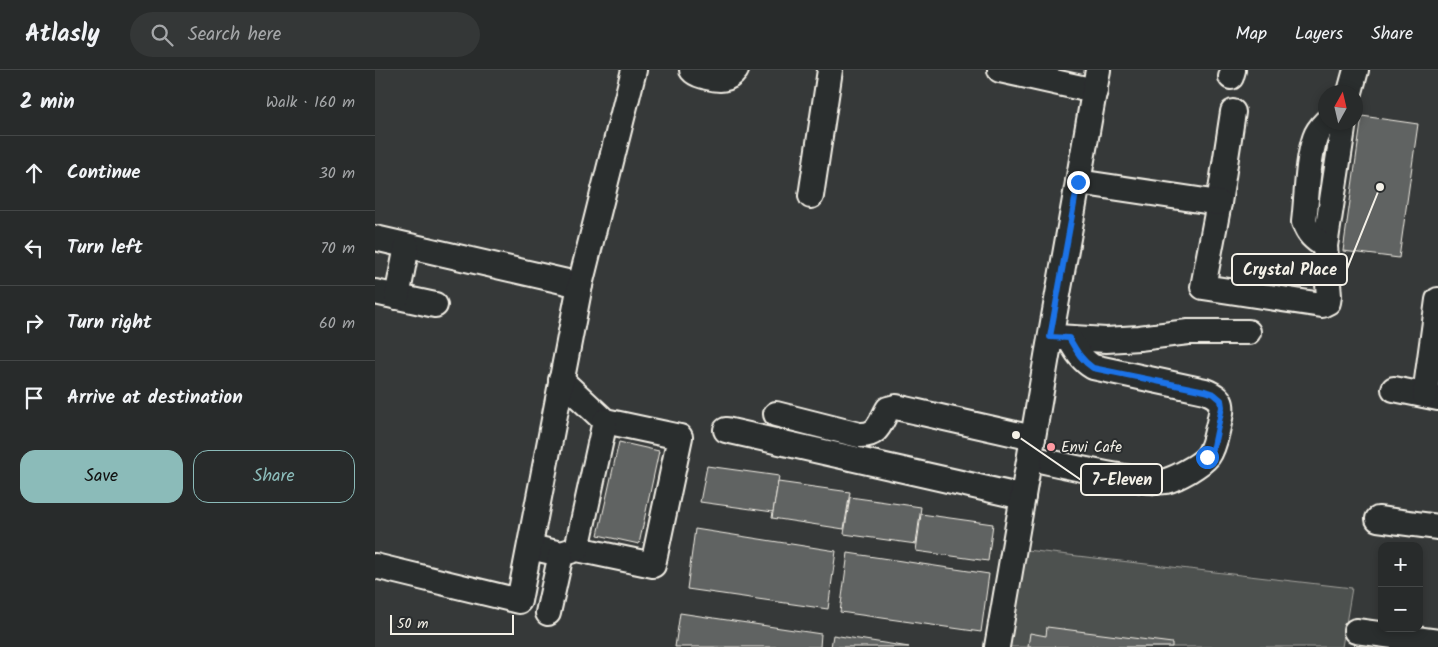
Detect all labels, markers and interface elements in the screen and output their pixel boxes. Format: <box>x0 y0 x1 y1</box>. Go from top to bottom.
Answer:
search box <box>130 12 480 57</box>
text: Atlasly <box>25 15 100 54</box>
text: Search here <box>188 20 281 50</box>
text: Map <box>1236 20 1267 49</box>
text: Layers <box>1295 20 1343 49</box>
text: Share <box>1371 20 1413 49</box>
icon: search <box>148 21 176 49</box>
north arrow <box>1318 85 1363 130</box>
text: 2 min <box>20 86 75 119</box>
text: Walk · 160 m <box>266 90 355 115</box>
text: Continue <box>67 158 140 188</box>
icon: ahead <box>20 159 48 187</box>
text: 30 m <box>319 161 355 186</box>
route end <box>1067 171 1090 194</box>
text: Turn left <box>67 233 142 263</box>
icon: left <box>20 234 48 262</box>
text: 70 m <box>320 236 355 261</box>
callout: Crystal Place <box>1232 254 1347 285</box>
text: Crystal Place <box>1243 258 1337 283</box>
text: Turn right <box>67 308 152 338</box>
icon: right <box>20 309 48 337</box>
text: 60 m <box>319 311 355 336</box>
text: Arrive at destination <box>67 383 243 413</box>
icon: arrive <box>20 384 48 412</box>
place label: Envi Cafe <box>1061 436 1122 460</box>
marker: Envi Cafe <box>1045 441 1057 453</box>
route start <box>1196 446 1219 469</box>
button: Save <box>20 450 183 503</box>
button: Share <box>193 450 355 503</box>
callout: 7-Eleven <box>1081 464 1162 495</box>
text: 7-Eleven <box>1092 468 1152 493</box>
map controls <box>1378 542 1423 632</box>
button: + <box>1378 542 1423 587</box>
button: − <box>1378 587 1423 632</box>
scale bar <box>390 612 514 635</box>
text: 50 m <box>397 613 428 635</box>

